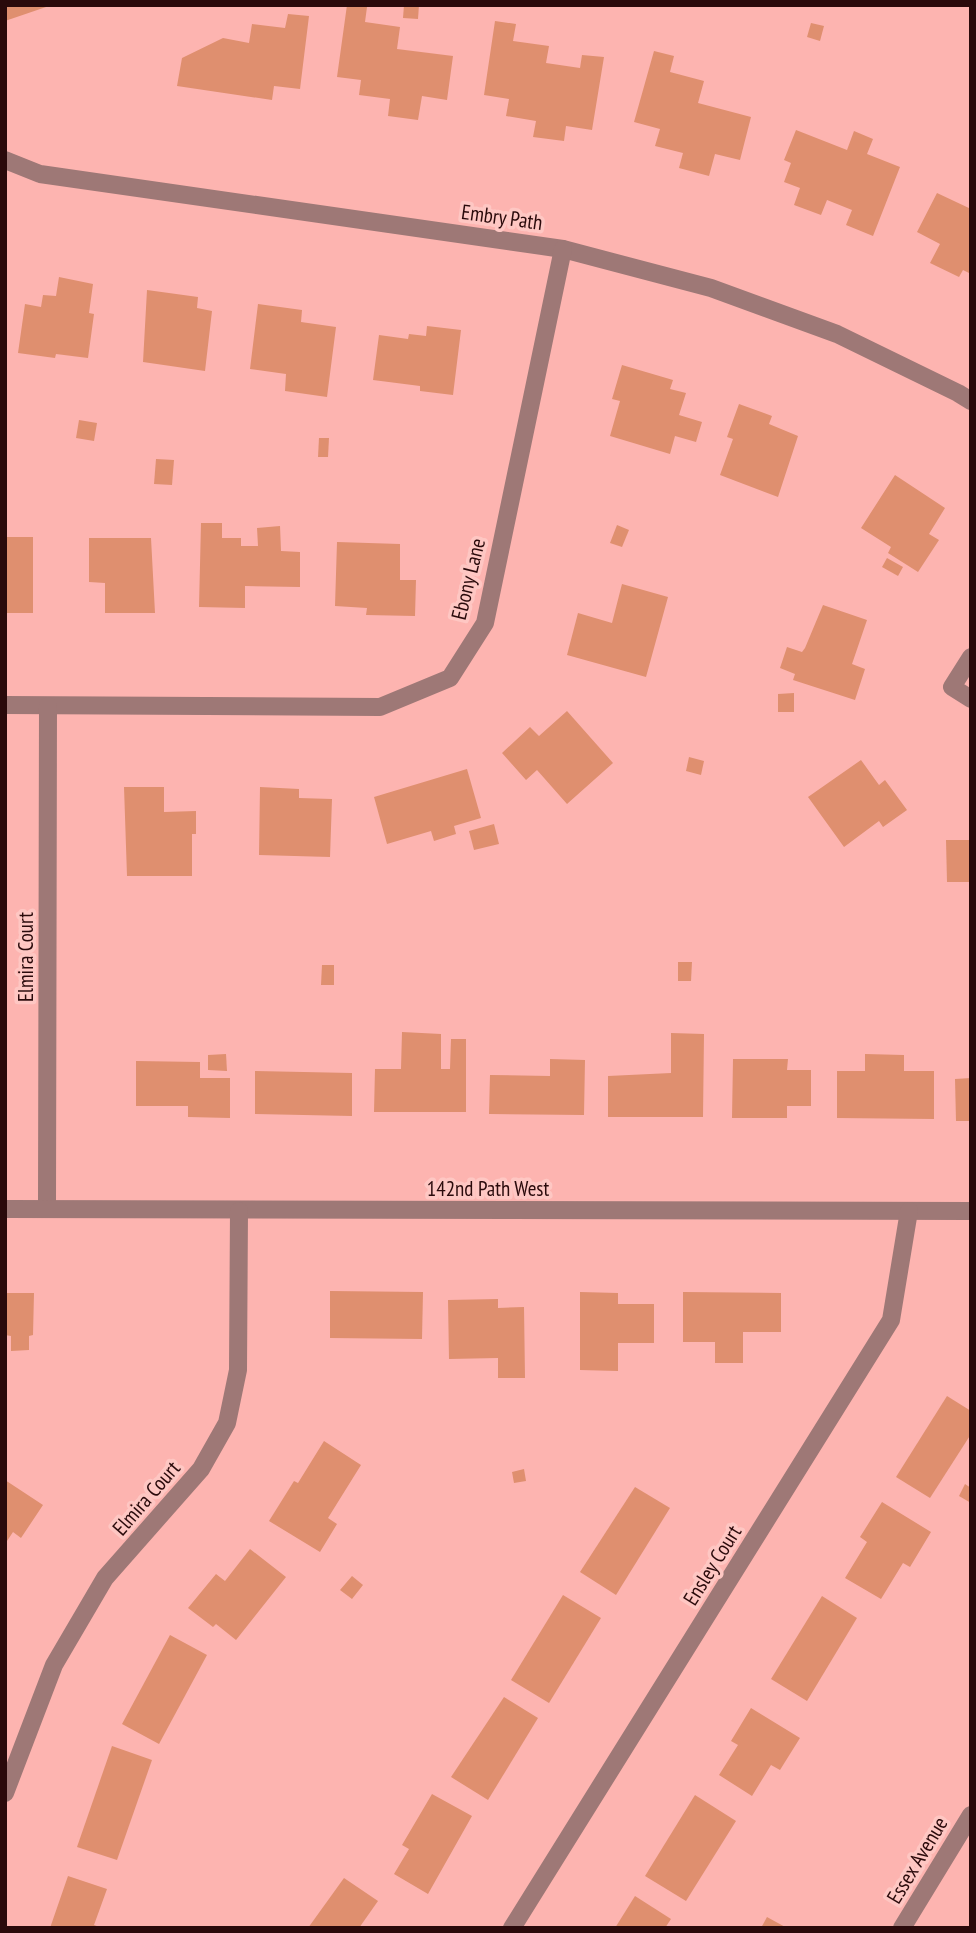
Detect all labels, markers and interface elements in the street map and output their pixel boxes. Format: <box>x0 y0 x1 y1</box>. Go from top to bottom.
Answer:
street label: Embry Path <box>460 198 544 236</box>
street label: Ebony Lane <box>445 536 491 622</box>
street label: Elmira Court <box>12 912 39 1002</box>
street label: 142nd Path West <box>427 1175 549 1202</box>
street label: Elmira Court <box>106 1455 186 1541</box>
street label: Ensley Court <box>677 1520 747 1610</box>
street label: Essex Avenue <box>881 1812 953 1908</box>

